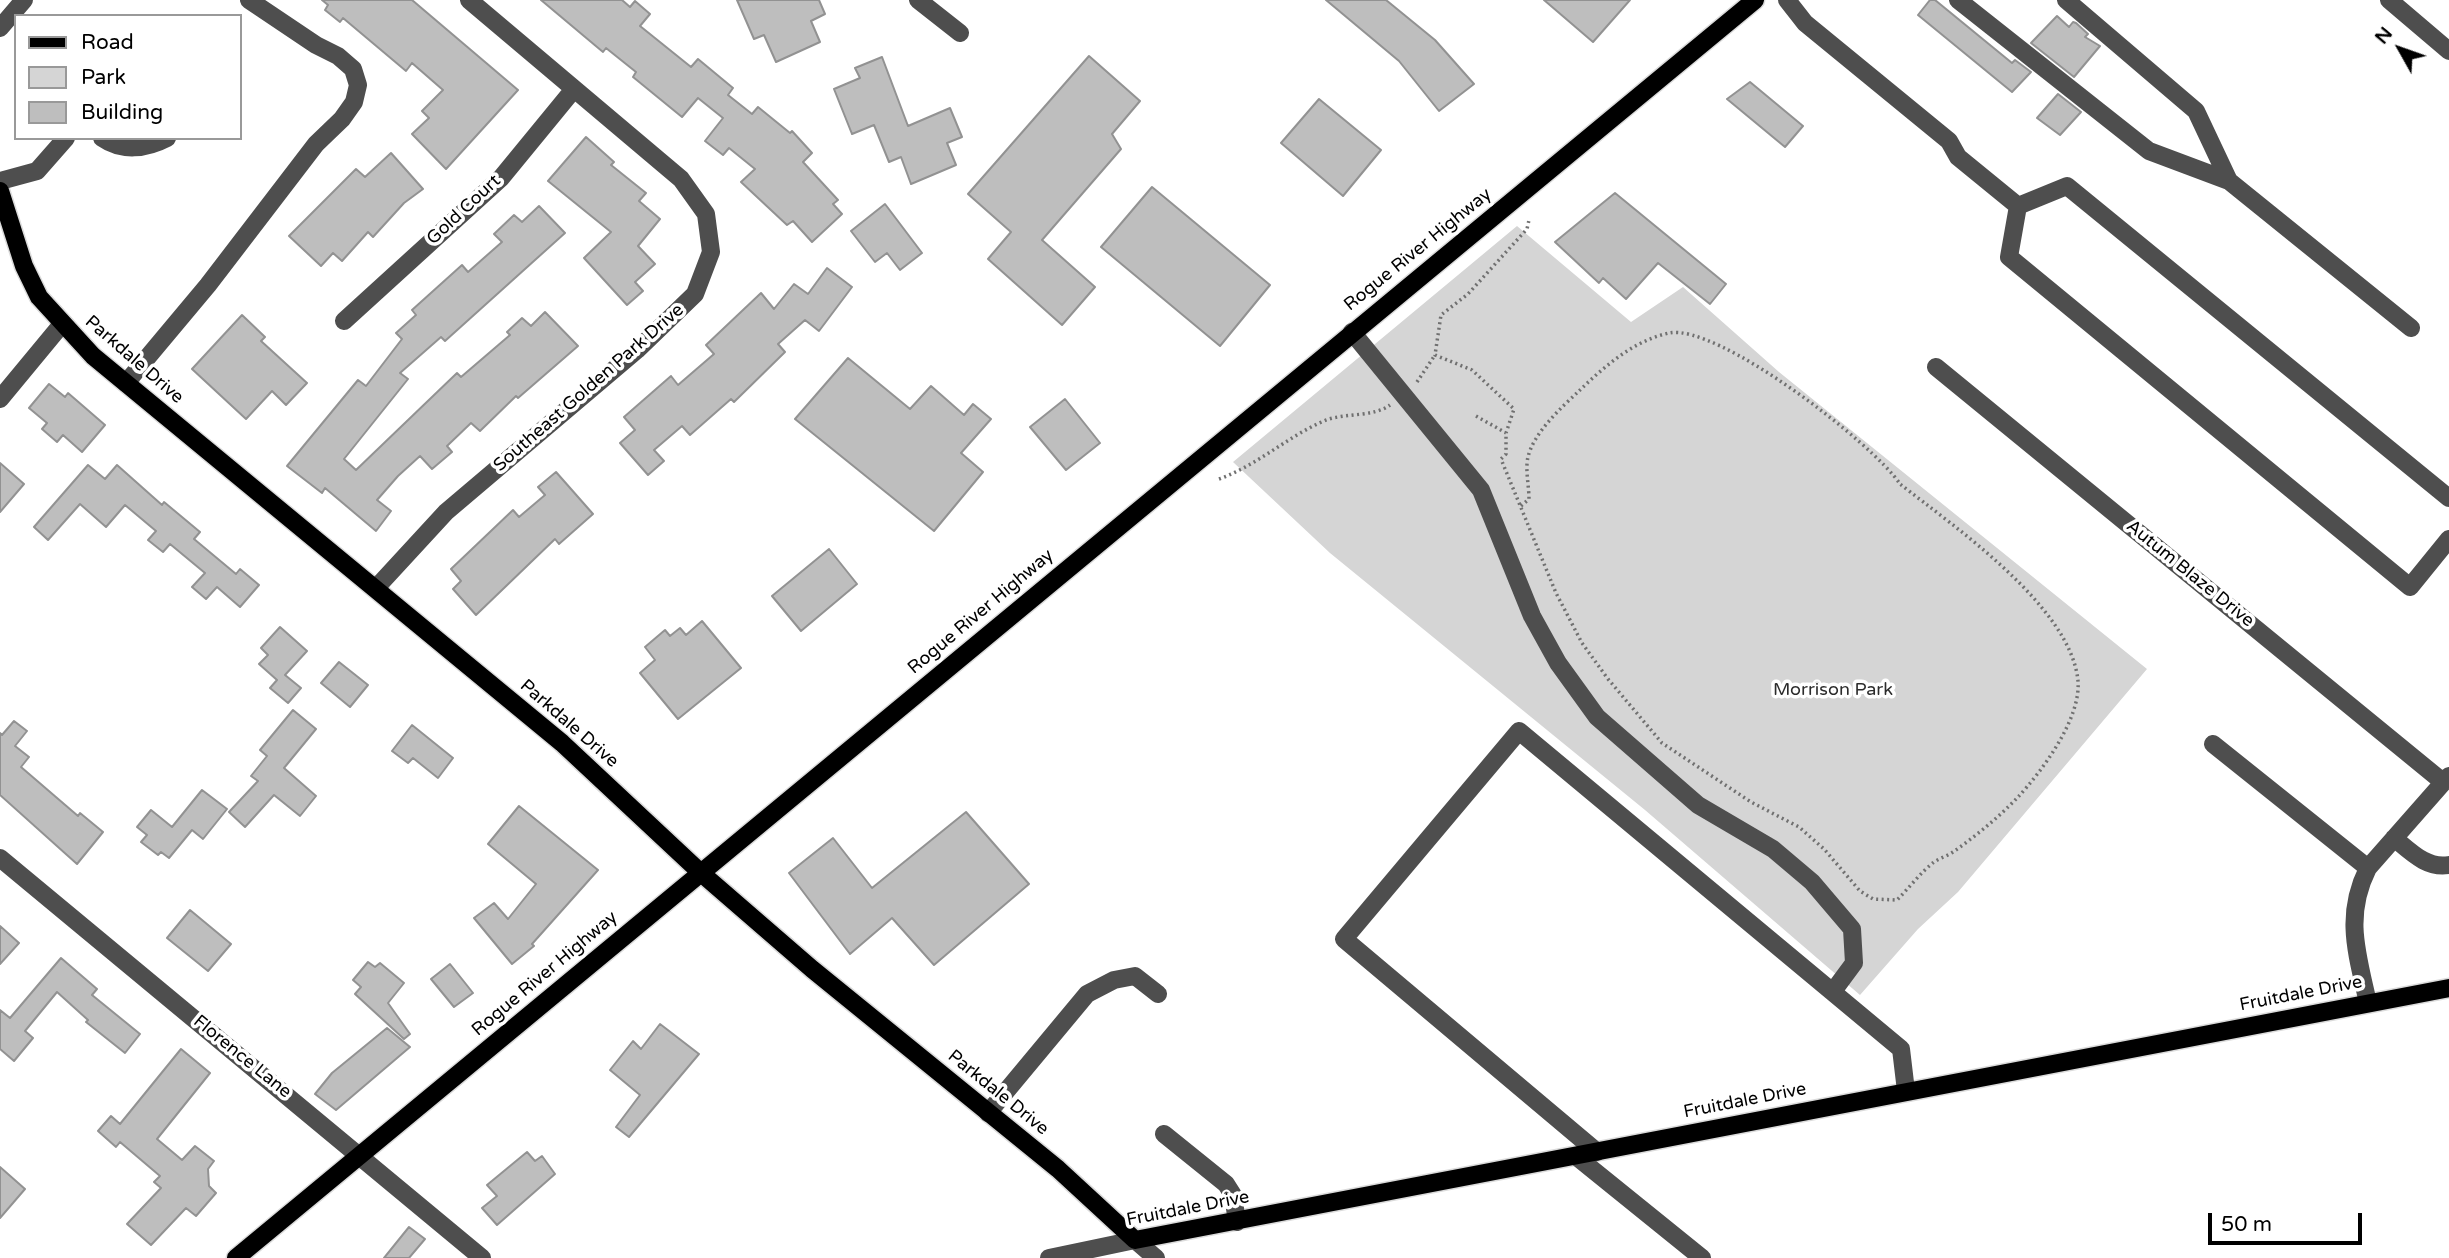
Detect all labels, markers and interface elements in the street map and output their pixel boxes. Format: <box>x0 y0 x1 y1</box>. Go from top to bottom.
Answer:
legend <box>14 14 242 140</box>
north arrow <box>2365 14 2435 84</box>
text: N <box>2371 23 2397 48</box>
text: Road <box>81 30 134 55</box>
text: Park <box>81 65 126 90</box>
text: Building <box>81 100 163 125</box>
street label: Gold Court <box>423 170 505 250</box>
street label: Rogue River Highway <box>1340 184 1496 316</box>
street label: Southeast Golden Park Drive <box>489 299 689 477</box>
street label: Parkdale Drive <box>80 311 188 409</box>
street label: Autum Blaze Drive <box>2122 516 2258 632</box>
street label: Rogue River Highway <box>904 545 1058 679</box>
street label: Parkdale Drive <box>515 675 623 773</box>
park label: Morrison Park <box>1773 679 1893 701</box>
street label: Rogue River Highway <box>468 907 622 1041</box>
street label: Fruitdale Drive <box>2238 972 2364 1016</box>
street label: Florence Lane <box>189 1011 295 1103</box>
street label: Parkdale Drive <box>943 1046 1053 1140</box>
street label: Fruitdale Drive <box>1682 1079 1808 1123</box>
street label: Fruitdale Drive <box>1125 1187 1251 1231</box>
scale bar <box>2211 1198 2365 1242</box>
text: 50 m <box>2221 1212 2272 1237</box>

